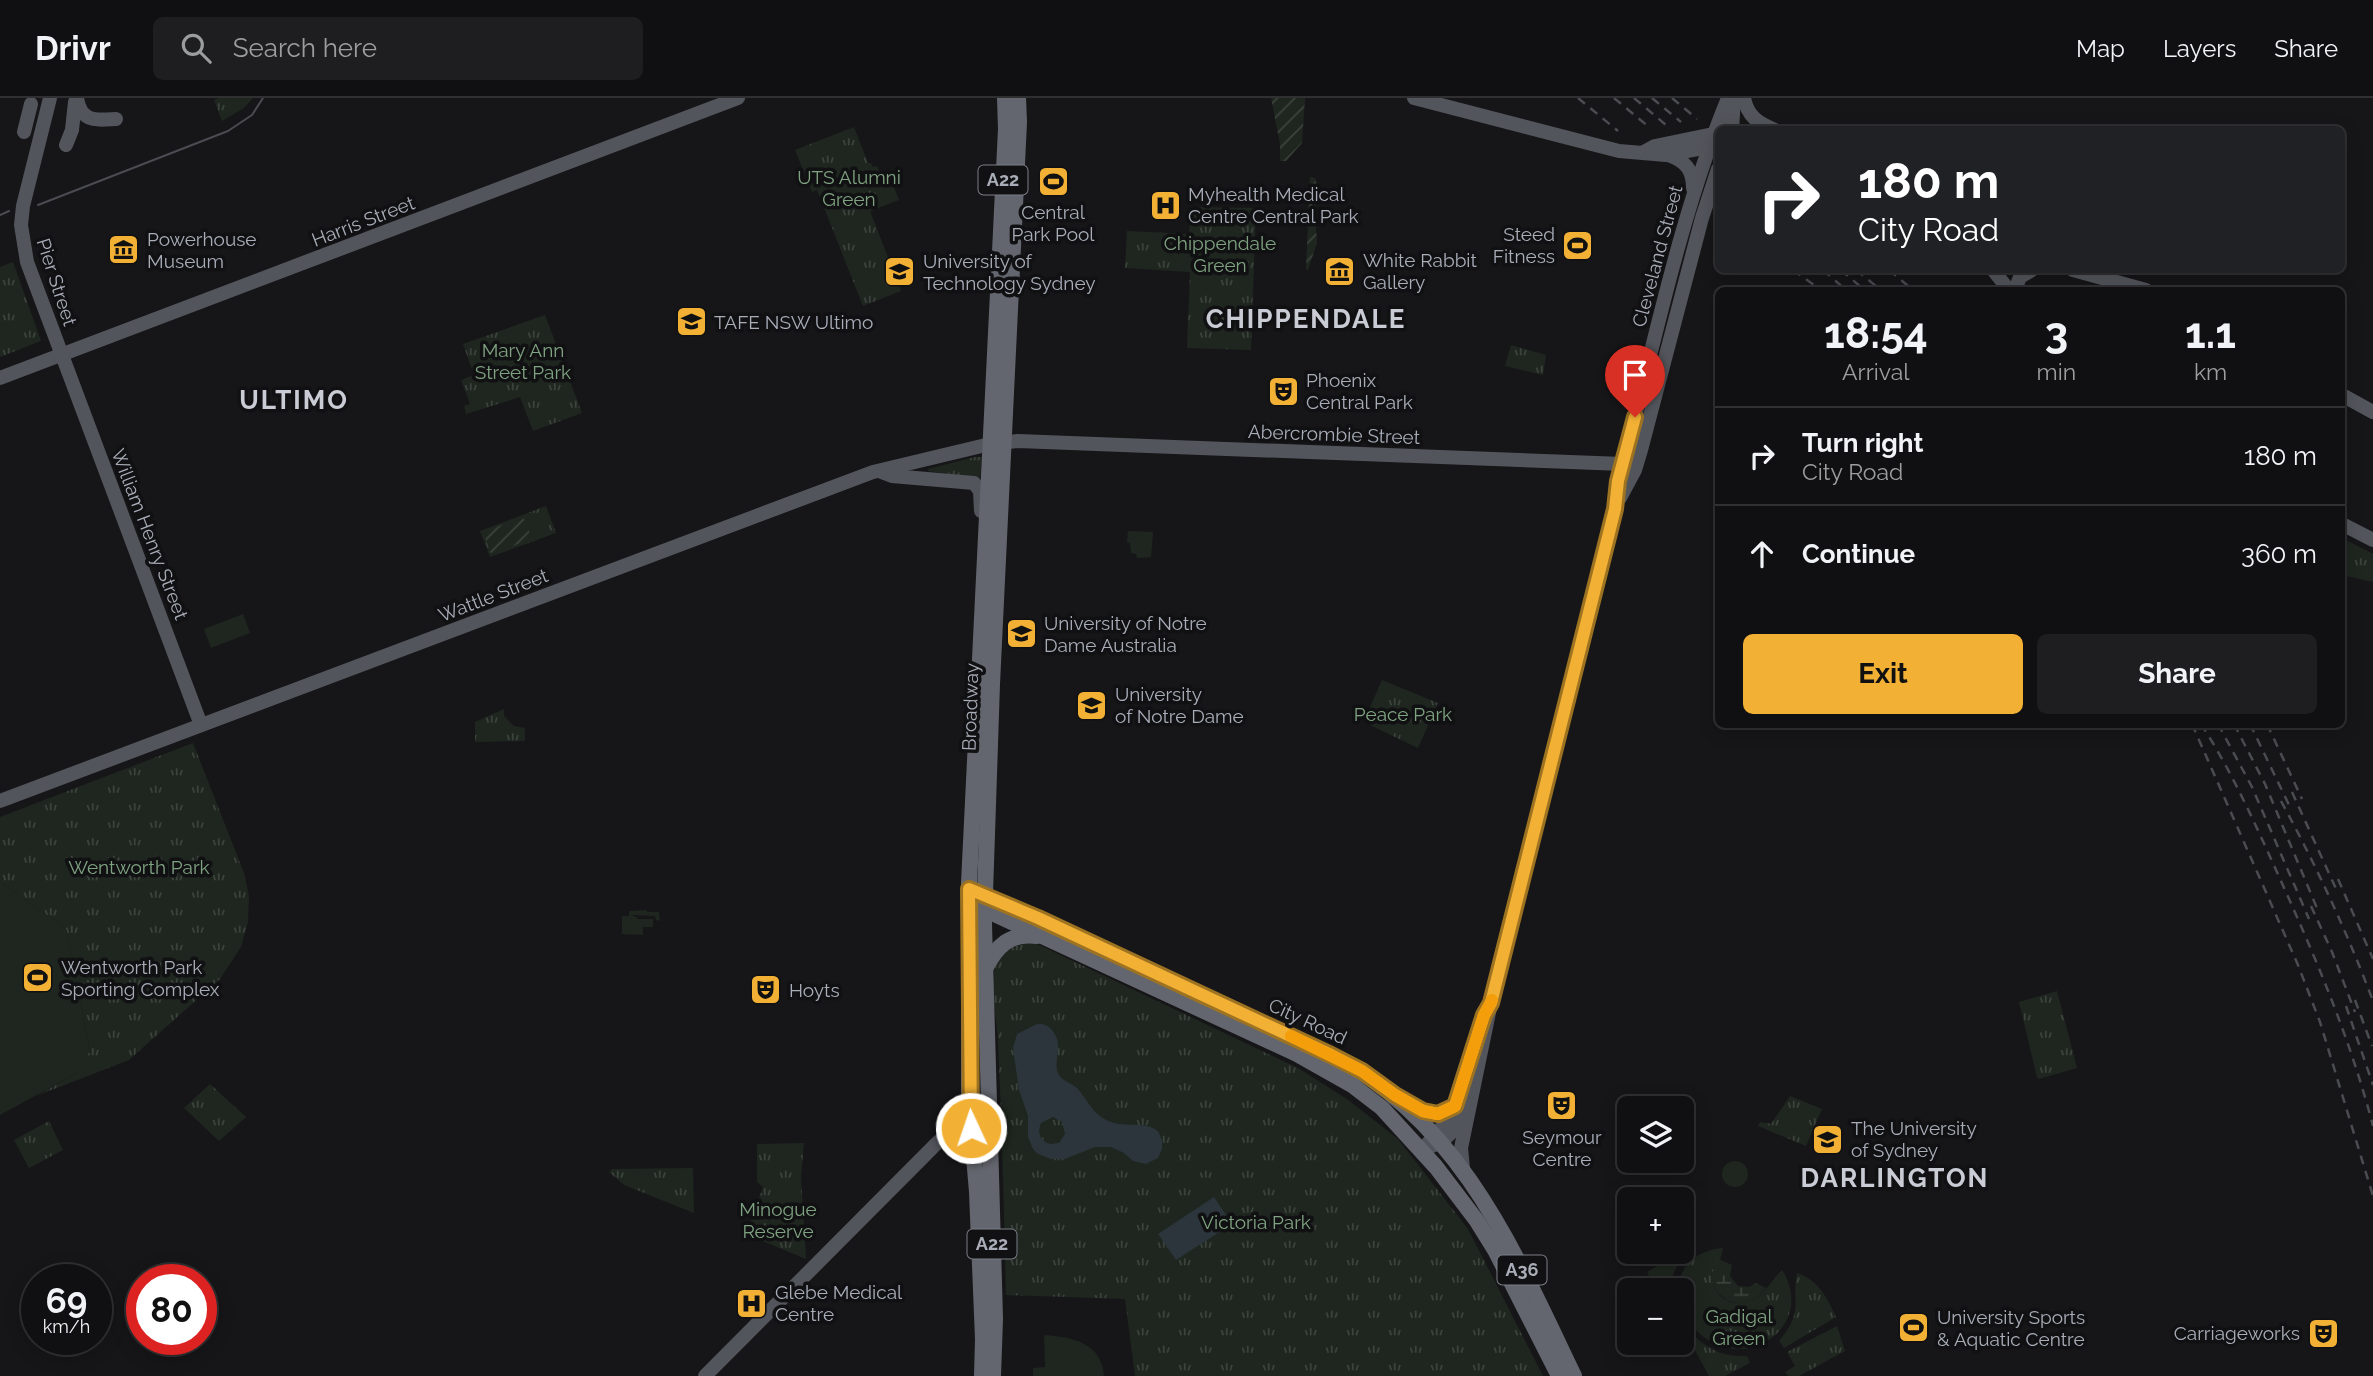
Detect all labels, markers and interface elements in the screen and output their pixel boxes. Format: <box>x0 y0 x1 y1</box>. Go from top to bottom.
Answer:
search box <box>153 17 643 80</box>
text: Drivr <box>35 29 111 68</box>
icon: search <box>177 29 215 67</box>
text: Search here <box>233 33 377 63</box>
text: Map <box>2076 34 2125 63</box>
text: Layers <box>2163 34 2236 63</box>
text: Share <box>2274 34 2338 63</box>
text: 180 m <box>1858 152 1999 209</box>
icon: right <box>1743 154 1834 245</box>
sports icon: Central Park Pool <box>1036 164 1070 198</box>
park label: UTS Alumni Green <box>797 166 901 210</box>
road number: A22 <box>978 166 1028 194</box>
street label: Cleveland Street <box>1627 182 1687 329</box>
place label: Myhealth Medical Centre Central Park <box>1188 183 1359 227</box>
hospital icon: Myhealth Medical Centre Central Park <box>1148 188 1182 222</box>
street label: Harris Street <box>308 191 418 251</box>
place label: Central Park Pool <box>1011 201 1095 245</box>
text: City Road <box>1858 211 1999 248</box>
place label: Steed Fitness <box>1493 223 1555 267</box>
place label: Powerhouse Museum <box>147 228 257 272</box>
sports icon: Steed Fitness <box>1561 228 1595 262</box>
park label: Chippendale Green <box>1164 232 1276 276</box>
museum icon: Powerhouse Museum <box>107 233 141 267</box>
street label: Pier Street <box>32 235 82 329</box>
place label: White Rabbit Gallery <box>1363 249 1477 293</box>
place label: University of Technology Sydney <box>923 250 1096 294</box>
museum icon: White Rabbit Gallery <box>1323 254 1357 288</box>
school or university icon: University of Technology Sydney <box>883 255 917 289</box>
district label: CHIPPENDALE <box>1206 304 1406 334</box>
school or university icon: TAFE NSW Ultimo <box>674 305 708 339</box>
text: 18:54 <box>1824 309 1928 358</box>
text: 3 <box>2045 309 2068 358</box>
text: 1.1 <box>2185 309 2236 358</box>
place label: TAFE NSW Ultimo <box>714 311 873 333</box>
park label: Mary Ann Street Park <box>475 339 571 383</box>
pin <box>1605 345 1665 417</box>
icon: arrive <box>1616 356 1654 394</box>
text: Arrival <box>1842 358 1910 385</box>
text: min <box>2037 358 2076 385</box>
text: km <box>2194 358 2227 385</box>
place label: Phoenix Central Park <box>1306 369 1413 413</box>
theatre icon: Phoenix Central Park <box>1266 374 1300 408</box>
district label: ULTIMO <box>239 385 349 415</box>
street label: Abercrombie Street <box>1248 420 1421 448</box>
text: Turn right <box>1802 428 1923 458</box>
icon: right <box>1743 437 1781 475</box>
text: 180 m <box>2244 441 2317 471</box>
street label: William Henry Street <box>107 445 193 623</box>
text: City Road <box>1802 458 1903 485</box>
icon: ahead <box>1743 535 1781 573</box>
text: Continue <box>1802 539 1915 569</box>
text: 360 m <box>2241 539 2317 569</box>
street label: Wattle Street <box>435 564 552 626</box>
place label: University of Notre Dame Australia <box>1044 612 1207 656</box>
school or university icon: University of Notre Dame Australia <box>1004 617 1038 651</box>
button: Exit <box>1743 634 2023 714</box>
button: Share <box>2037 634 2317 714</box>
street label: Broadway <box>957 663 983 751</box>
place label: University of Notre Dame <box>1115 683 1244 727</box>
school or university icon: University of Notre Dame <box>1075 688 1109 722</box>
park label: Peace Park <box>1354 703 1452 725</box>
park label: Wentworth Park <box>68 856 210 878</box>
place label: Wentworth Park Sporting Complex <box>61 956 220 1000</box>
sports icon: Wentworth Park Sporting Complex <box>21 961 55 995</box>
theatre icon: Hoyts <box>749 973 783 1007</box>
place label: Hoyts <box>789 979 840 1001</box>
street label: City Road <box>1265 993 1351 1049</box>
theatre icon: Seymour Centre <box>1545 1089 1579 1123</box>
position arrow <box>934 1091 1008 1165</box>
map controls <box>1617 1096 1694 1355</box>
button: layers <box>1617 1096 1694 1173</box>
place label: The University of Sydney <box>1851 1117 1977 1161</box>
school or university icon: The University of Sydney <box>1811 1122 1845 1156</box>
place label: Seymour Centre <box>1522 1126 1602 1170</box>
district label: DARLINGTON <box>1801 1163 1989 1193</box>
button: + <box>1617 1187 1694 1264</box>
park label: Minogue Reserve <box>739 1198 817 1242</box>
park label: Victoria Park <box>1201 1211 1311 1233</box>
road number: A22 <box>968 1230 1016 1259</box>
road number: A36 <box>1498 1255 1546 1284</box>
speed limit sign: 80 <box>126 1264 217 1355</box>
button: − <box>1617 1278 1694 1355</box>
text: 69 <box>46 1280 87 1321</box>
place label: Glebe Medical Centre <box>775 1281 903 1325</box>
hospital icon: Glebe Medical Centre <box>735 1286 769 1320</box>
park label: Gadigal Green <box>1705 1305 1773 1349</box>
place label: University Sports & Aquatic Centre <box>1937 1306 2085 1350</box>
sports icon: University Sports & Aquatic Centre <box>1897 1311 1931 1345</box>
text: km/h <box>43 1316 90 1337</box>
theatre icon: Carriageworks <box>2306 1316 2340 1350</box>
place label: Carriageworks <box>2174 1322 2300 1344</box>

